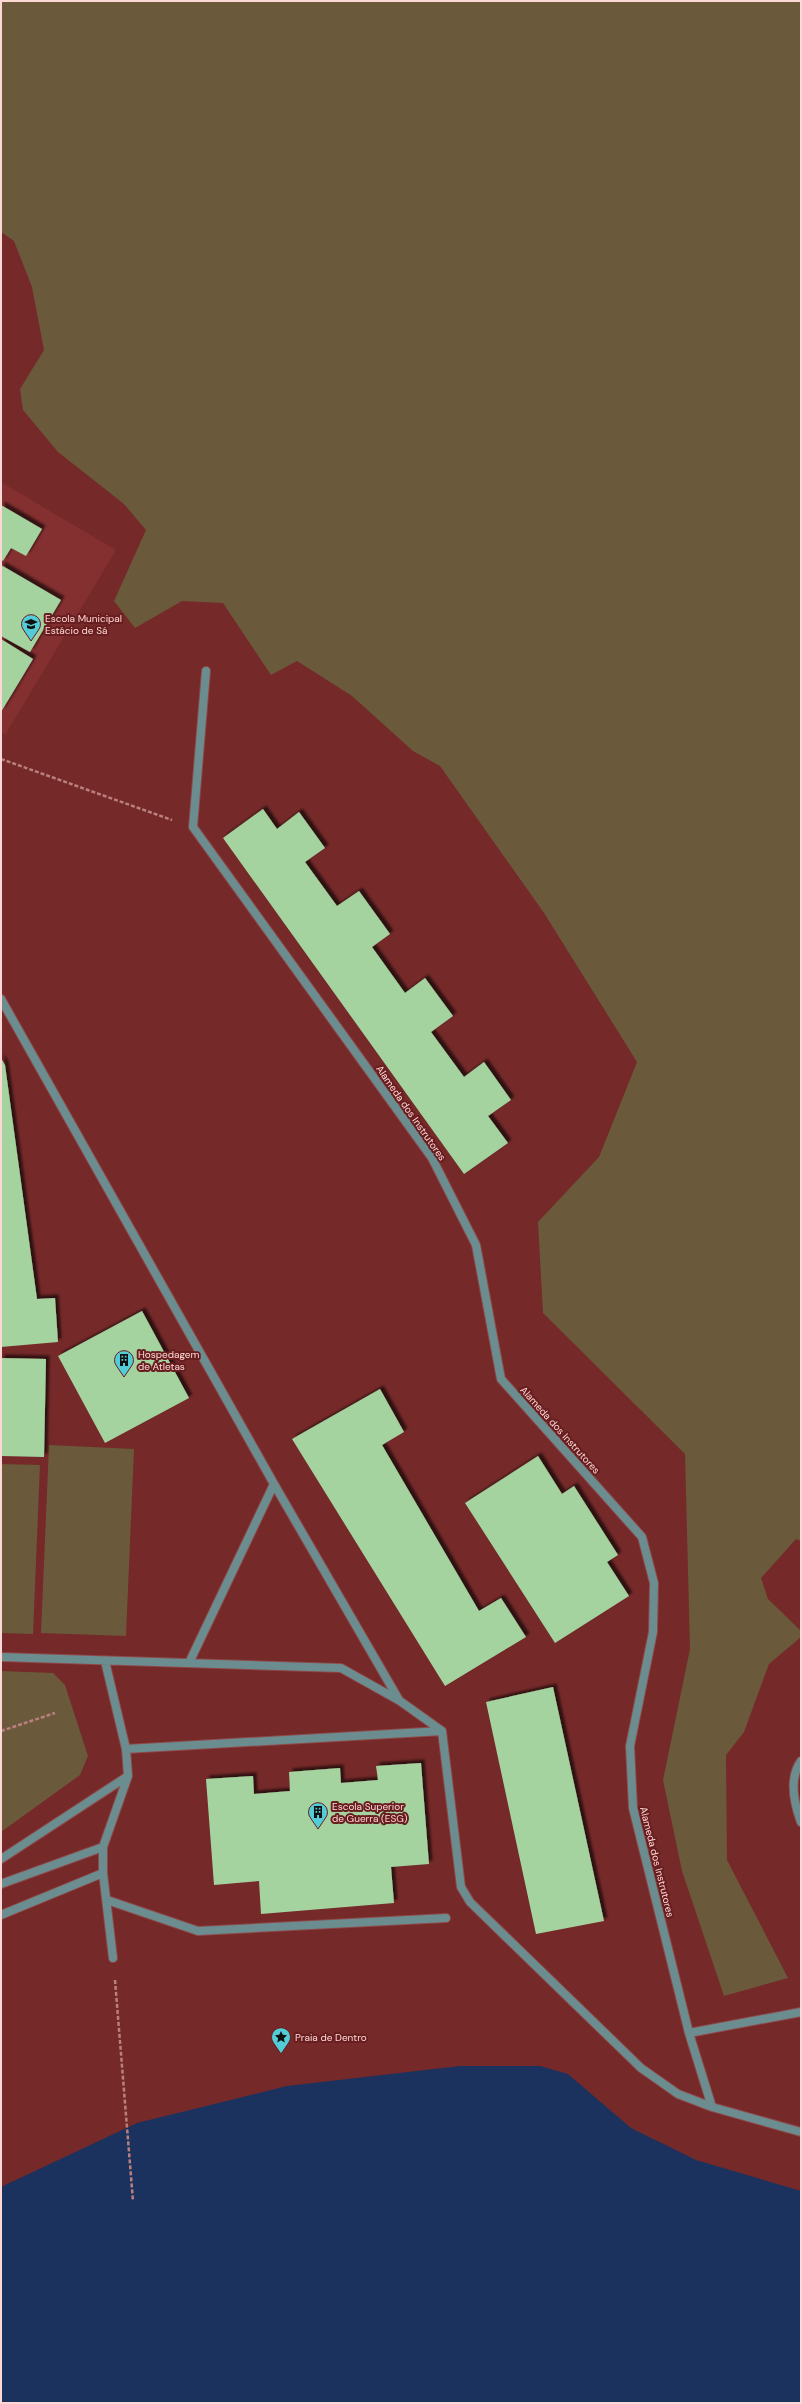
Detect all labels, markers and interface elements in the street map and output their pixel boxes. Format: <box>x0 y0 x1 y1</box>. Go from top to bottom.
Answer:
place label: Escola Municipal Estácio de Sá <box>45 612 122 637</box>
school or university icon: Escola Municipal Estácio de Sá <box>20 613 42 641</box>
street label: Alameda dos Instrutores <box>373 1063 449 1163</box>
place label: Hospedagem de Atletas <box>138 1348 199 1373</box>
building icon: Hospedagem de Atletas <box>113 1349 135 1377</box>
street label: Alameda dos Instrutores <box>517 1384 603 1476</box>
place label: Escola Superior de Guerra (ESG) <box>332 1800 408 1825</box>
building icon: Escola Superior de Guerra (ESG) <box>307 1801 329 1829</box>
street label: Alameda dos Instrutores <box>637 1805 677 1919</box>
place icon: Praia de Dentro <box>270 2026 292 2054</box>
place label: Praia de Dentro <box>295 2031 367 2044</box>

